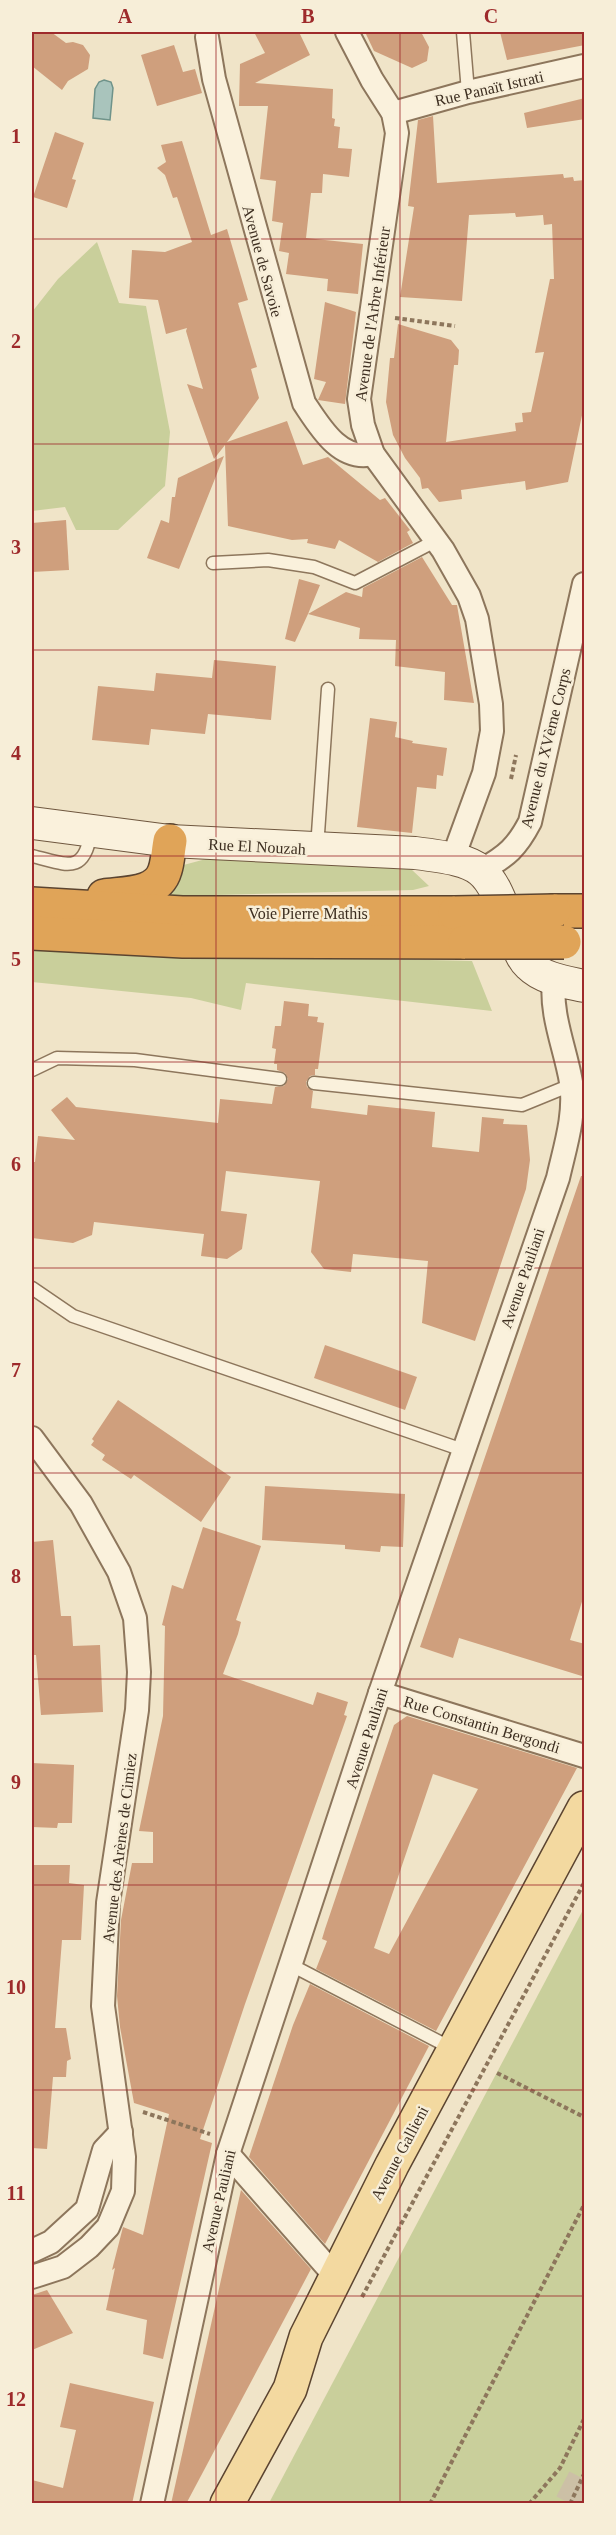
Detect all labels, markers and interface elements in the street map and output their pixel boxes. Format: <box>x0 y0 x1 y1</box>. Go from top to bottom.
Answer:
text: A <box>118 5 133 27</box>
text: B <box>301 5 315 27</box>
text: C <box>484 5 498 27</box>
street label: Rue Panaït Istrati <box>433 68 546 109</box>
text: 1 <box>11 125 21 147</box>
street label: Avenue de Savoie <box>239 203 286 319</box>
street label: Avenue de l'Arbre Inférieur <box>352 225 393 403</box>
text: 2 <box>11 330 21 352</box>
text: 3 <box>11 536 21 558</box>
street label: Avenue du XVème Corps <box>517 666 575 830</box>
text: 4 <box>11 742 21 764</box>
street label: Rue El Nouzah <box>208 835 306 858</box>
street label: Voie Pierre Mathis <box>248 905 368 922</box>
text: 5 <box>11 948 21 970</box>
text: 6 <box>11 1153 21 1175</box>
street label: Avenue Pauliani <box>497 1225 548 1331</box>
text: 7 <box>11 1359 21 1381</box>
text: 8 <box>11 1565 21 1587</box>
street label: Avenue Pauliani <box>342 1685 391 1791</box>
street label: Rue Constantin Bergondi <box>401 1693 563 1757</box>
street label: Avenue des Arènes de Cimiez <box>99 1752 140 1944</box>
text: 9 <box>11 1771 21 1793</box>
text: 10 <box>6 1976 26 1998</box>
street label: Avenue Gallieni <box>367 2103 432 2203</box>
street label: Avenue Pauliani <box>198 2148 239 2254</box>
text: 11 <box>7 2182 25 2204</box>
text: 12 <box>6 2388 26 2410</box>

